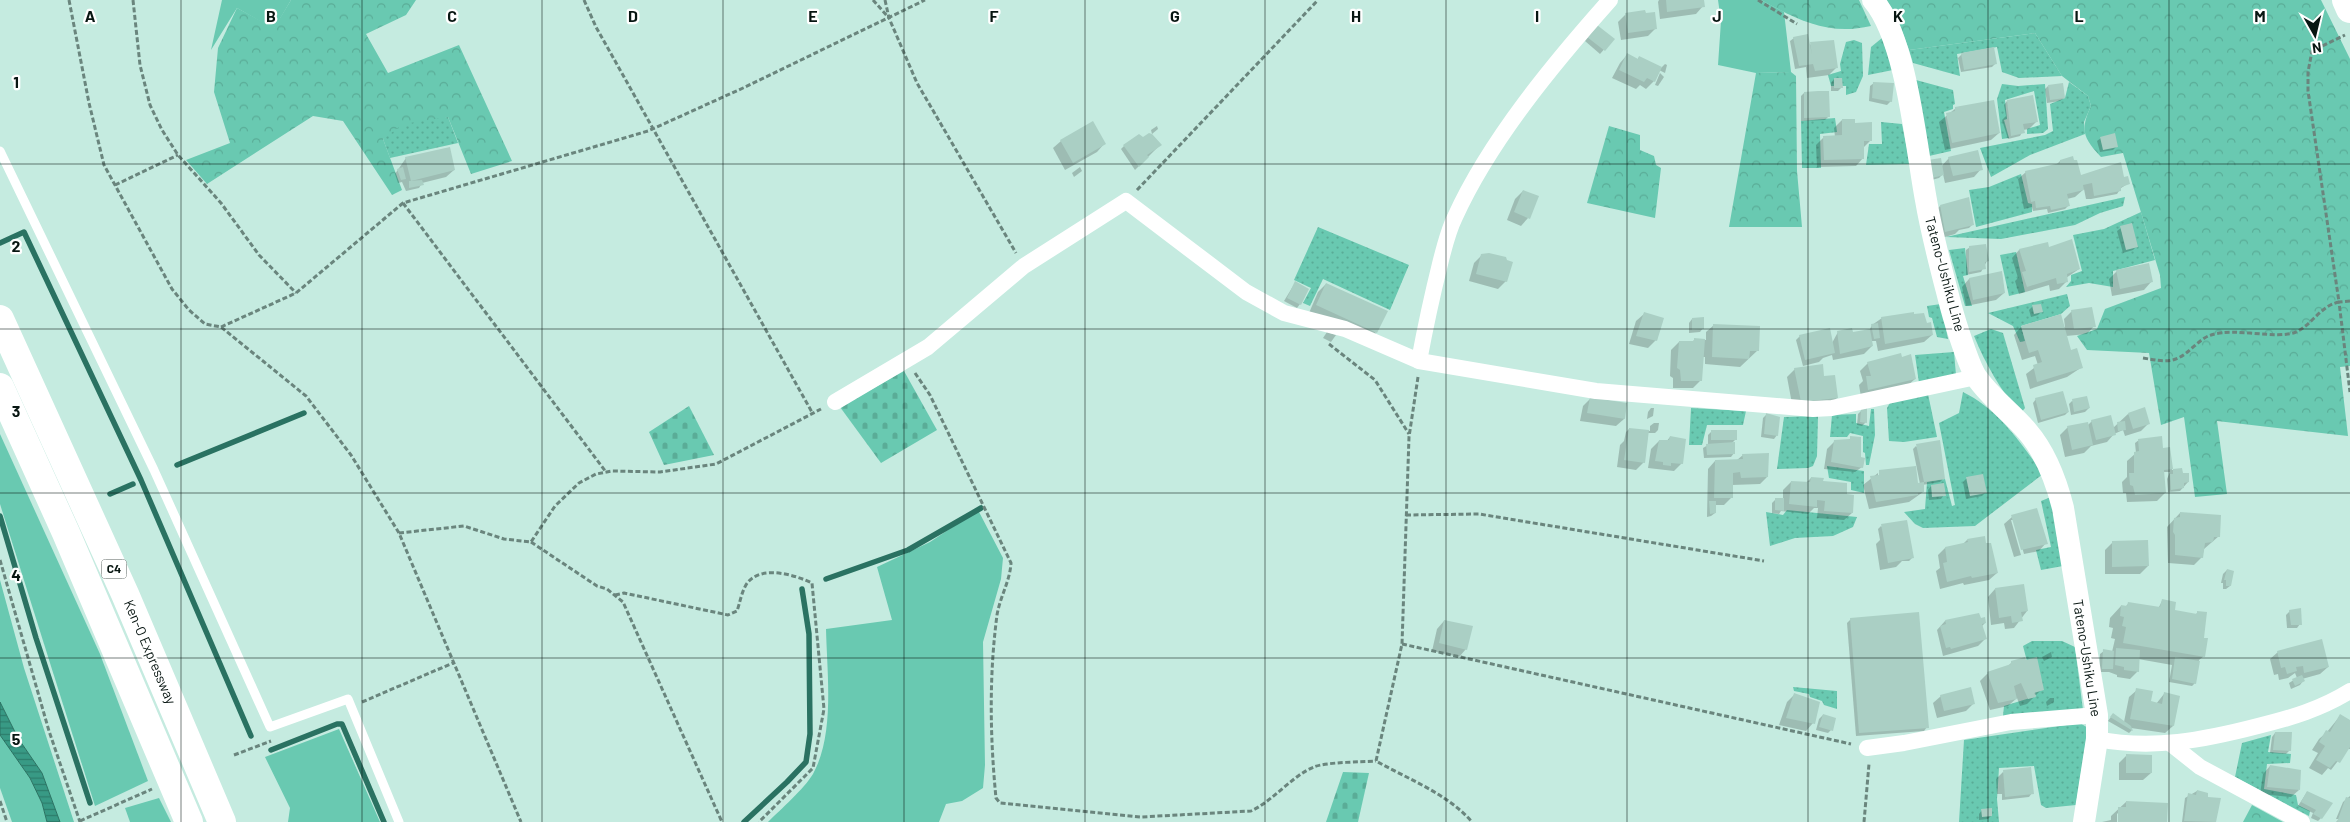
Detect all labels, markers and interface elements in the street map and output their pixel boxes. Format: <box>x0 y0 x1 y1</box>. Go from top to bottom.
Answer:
text: A <box>85 6 96 25</box>
text: B <box>266 6 276 25</box>
text: C <box>447 6 457 25</box>
text: D <box>628 6 638 25</box>
text: E <box>808 6 818 25</box>
text: F <box>990 6 999 25</box>
text: G <box>1170 6 1180 25</box>
text: H <box>1351 6 1361 25</box>
text: I <box>1535 6 1539 25</box>
text: J <box>1712 6 1722 25</box>
text: K <box>1893 6 1903 25</box>
text: L <box>2074 6 2084 25</box>
text: M <box>2254 6 2266 25</box>
north arrow <box>2290 10 2340 60</box>
text: N <box>2311 39 2323 57</box>
text: 1 <box>13 72 19 91</box>
street label: Tateno-Ushiku Line <box>1922 214 1969 333</box>
text: 2 <box>12 236 21 255</box>
text: 3 <box>12 401 20 420</box>
road number: C4 <box>102 560 126 578</box>
text: 4 <box>11 565 21 584</box>
street label: Ken-O Expressway <box>121 597 180 707</box>
street label: Tateno-Ushiku Line <box>2070 598 2105 718</box>
text: 5 <box>12 729 21 748</box>

